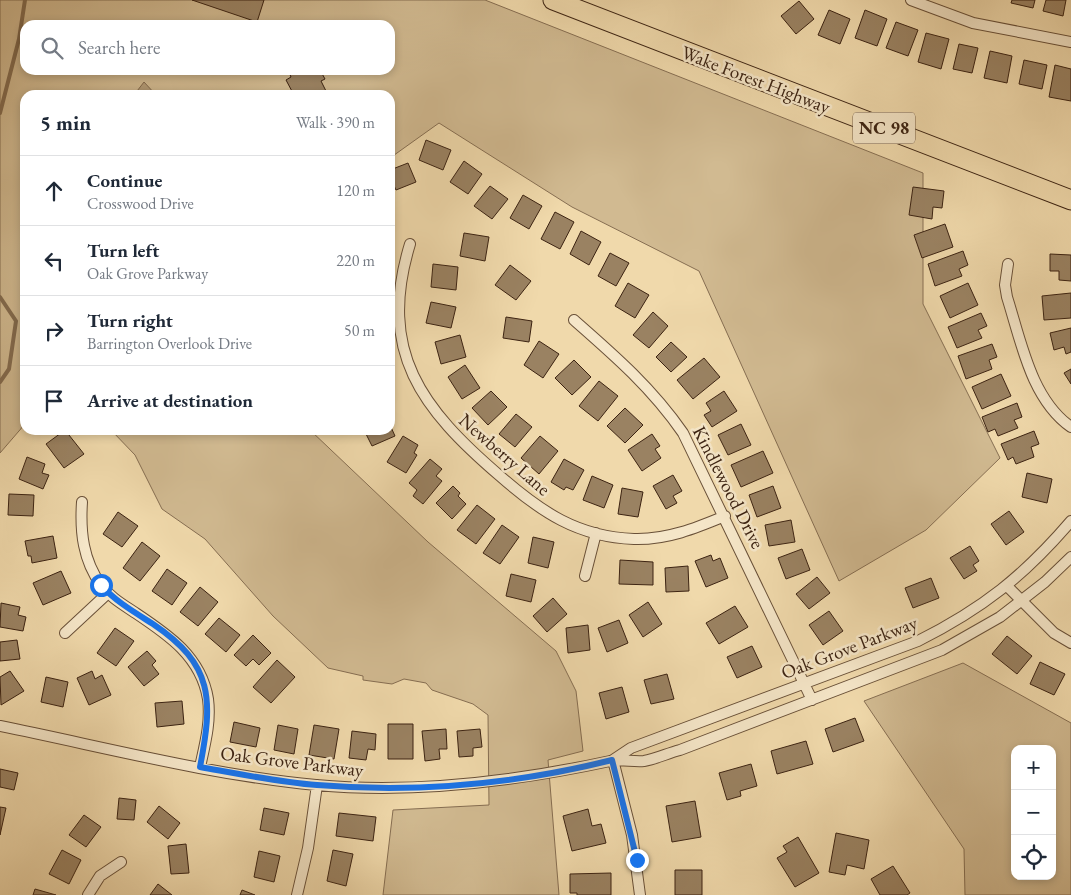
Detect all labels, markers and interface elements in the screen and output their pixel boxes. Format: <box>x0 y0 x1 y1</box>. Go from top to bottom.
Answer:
search box <box>20 20 395 75</box>
icon: search <box>38 34 66 62</box>
text: Search here <box>78 35 160 60</box>
street label: Wake Forest Highway <box>678 40 834 120</box>
text: 5 min <box>40 109 91 136</box>
text: Walk · 390 m <box>296 112 375 133</box>
road number: NC 98 <box>853 112 915 144</box>
text: Continue <box>87 168 162 193</box>
icon: ahead <box>40 177 68 205</box>
text: 120 m <box>336 180 375 201</box>
text: Crosswood Drive <box>87 193 194 214</box>
text: Turn left <box>87 238 159 263</box>
icon: left <box>40 247 68 275</box>
text: 220 m <box>336 250 375 271</box>
text: Oak Grove Parkway <box>87 263 208 284</box>
text: Turn right <box>87 308 173 333</box>
icon: right <box>40 317 68 345</box>
text: 50 m <box>344 320 375 341</box>
text: Barrington Overlook Drive <box>87 333 252 354</box>
icon: arrive <box>40 387 68 415</box>
text: Arrive at destination <box>87 388 253 413</box>
street label: Newberry Lane <box>454 408 556 501</box>
street label: Kindlewood Drive <box>687 422 770 553</box>
route start <box>90 574 113 597</box>
street label: Oak Grove Parkway <box>777 610 922 685</box>
street label: Oak Grove Parkway <box>219 740 366 783</box>
map controls <box>1011 745 1056 880</box>
button: + <box>1011 745 1056 790</box>
button: − <box>1011 790 1056 835</box>
button: locate <box>1011 835 1056 880</box>
route end <box>626 849 649 872</box>

